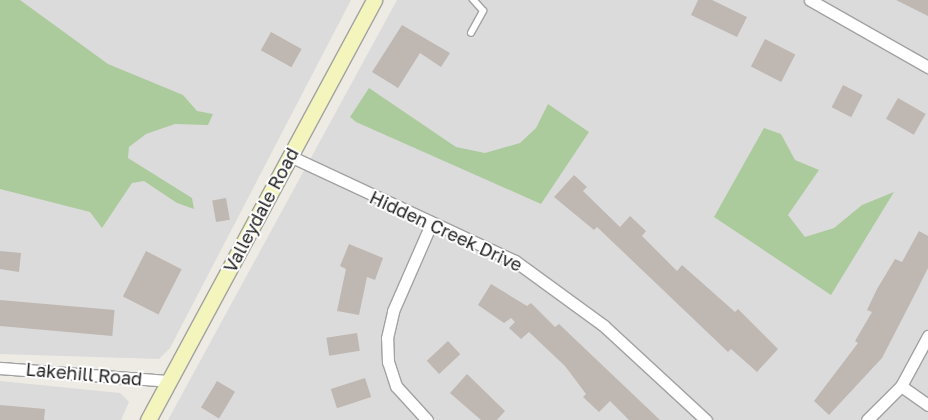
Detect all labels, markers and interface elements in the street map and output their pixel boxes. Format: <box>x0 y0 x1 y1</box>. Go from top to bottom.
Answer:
street label: Valleydale Road <box>219 144 303 276</box>
street label: Hidden Creek Drive <box>366 186 526 276</box>
street label: Lakehill Road <box>25 358 143 390</box>

